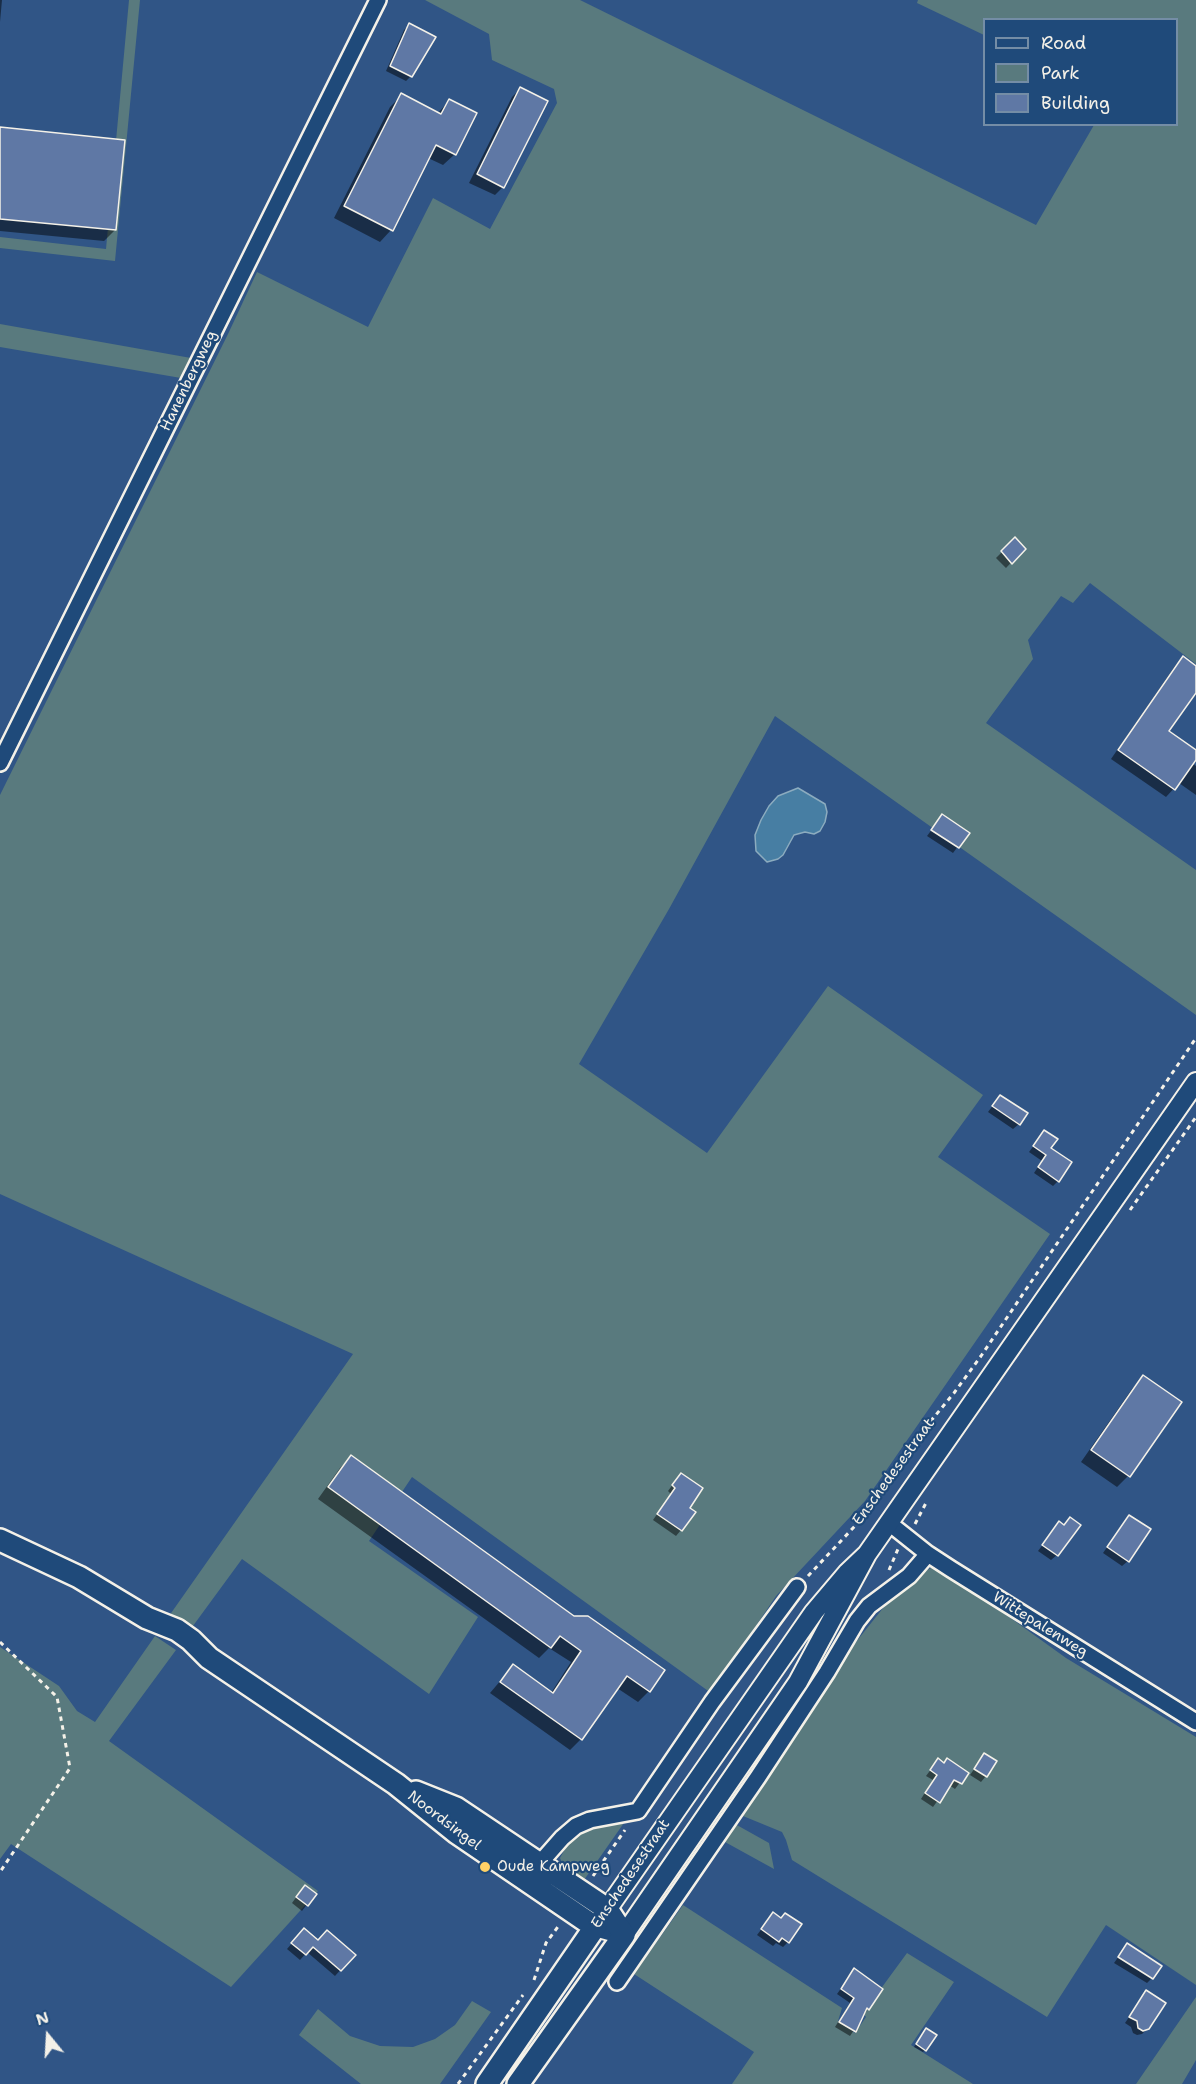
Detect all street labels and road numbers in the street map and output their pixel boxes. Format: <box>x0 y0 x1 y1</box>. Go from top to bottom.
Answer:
street label: Hanenbergweg <box>157 328 221 434</box>
street label: Enschedesestraat <box>849 1415 939 1529</box>
street label: Wittepalenweg <box>989 1588 1091 1662</box>
street label: Noordsingel <box>404 1788 484 1854</box>
street label: Enschedesestraat <box>588 1816 674 1932</box>

